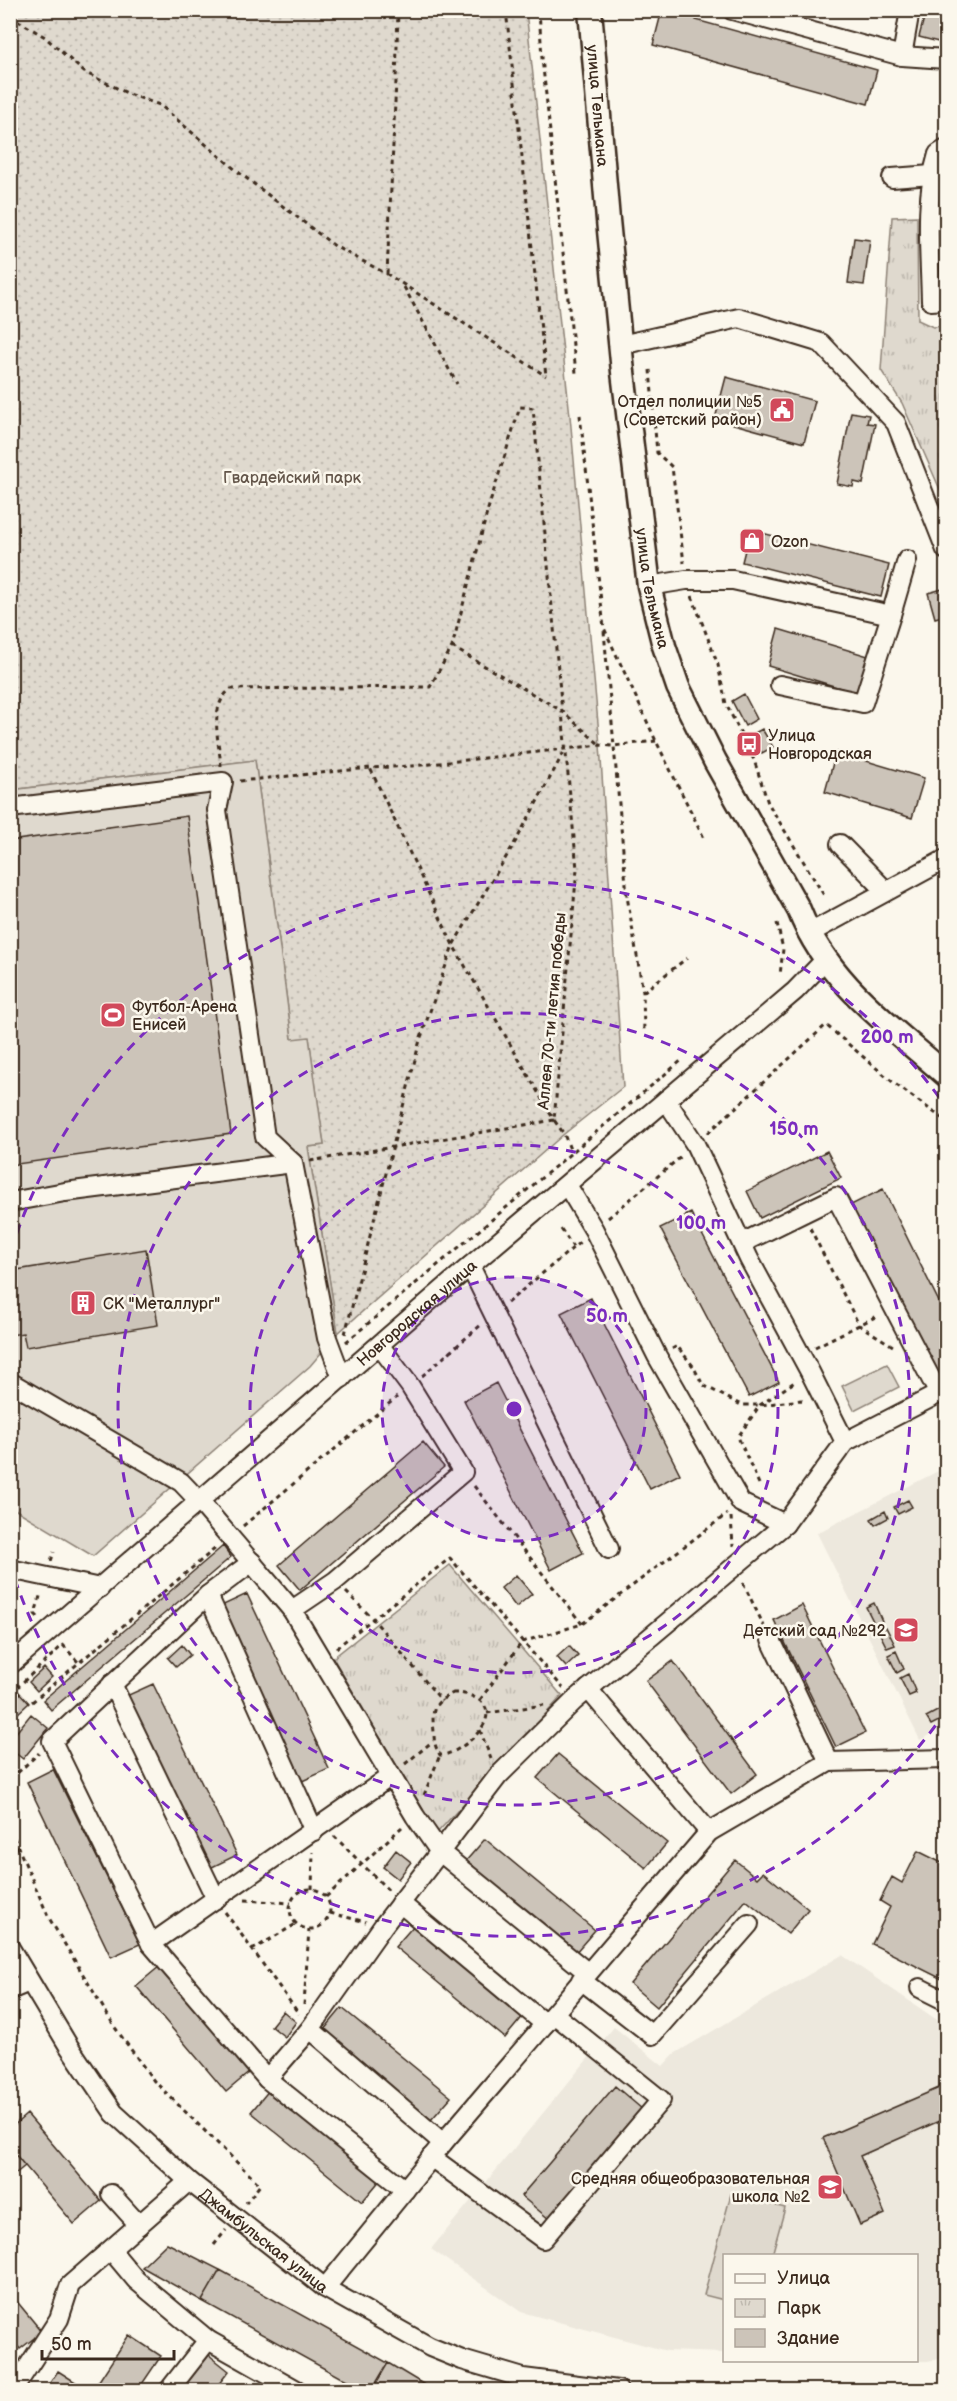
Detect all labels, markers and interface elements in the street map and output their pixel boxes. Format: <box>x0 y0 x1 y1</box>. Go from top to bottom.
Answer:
street label: улица Тельмана <box>582 44 611 168</box>
place label: Отдел полиции №5 (Советский район) <box>618 393 762 430</box>
public building icon: Отдел полиции №5 (Советский район) <box>767 395 797 425</box>
park label: Гвардейский парк <box>223 469 361 488</box>
shop icon: Ozon <box>737 526 767 556</box>
street label: улица Тельмана <box>631 527 672 651</box>
place label: Ozon <box>771 533 809 552</box>
place label: Улица Новгородская <box>768 727 872 764</box>
bus stop icon: Улица Новгородская <box>734 729 764 759</box>
street label: Аллея 70-ти летия победы <box>534 912 571 1111</box>
place label: Футбол-Арена Енисей <box>132 998 238 1035</box>
sports icon: Футбол-Арена Енисей <box>98 1000 128 1030</box>
text: 200 m <box>860 1027 914 1048</box>
text: 150 m <box>769 1119 819 1140</box>
text: 100 m <box>676 1213 726 1234</box>
street label: Новгородская улица <box>354 1256 482 1371</box>
building icon: СК "Металлург" <box>68 1288 98 1318</box>
place label: СК "Металлург" <box>103 1295 220 1314</box>
text: 50 m <box>586 1306 628 1327</box>
centre of rings <box>504 1399 524 1419</box>
school or university icon: Детский сад №292 <box>891 1615 921 1645</box>
place label: Детский сад №292 <box>743 1622 887 1641</box>
place label: Средняя общеобразовательная школа №2 <box>571 2170 811 2207</box>
school or university icon: Средняя общеобразовательная школа №2 <box>815 2172 845 2202</box>
street label: Джамбульская улица <box>195 2185 332 2298</box>
legend <box>723 2254 918 2362</box>
text: Улица <box>777 2268 831 2289</box>
text: Парк <box>777 2298 821 2319</box>
scale bar <box>42 2323 174 2361</box>
text: Здание <box>777 2328 839 2349</box>
text: 50 m <box>51 2334 92 2355</box>

